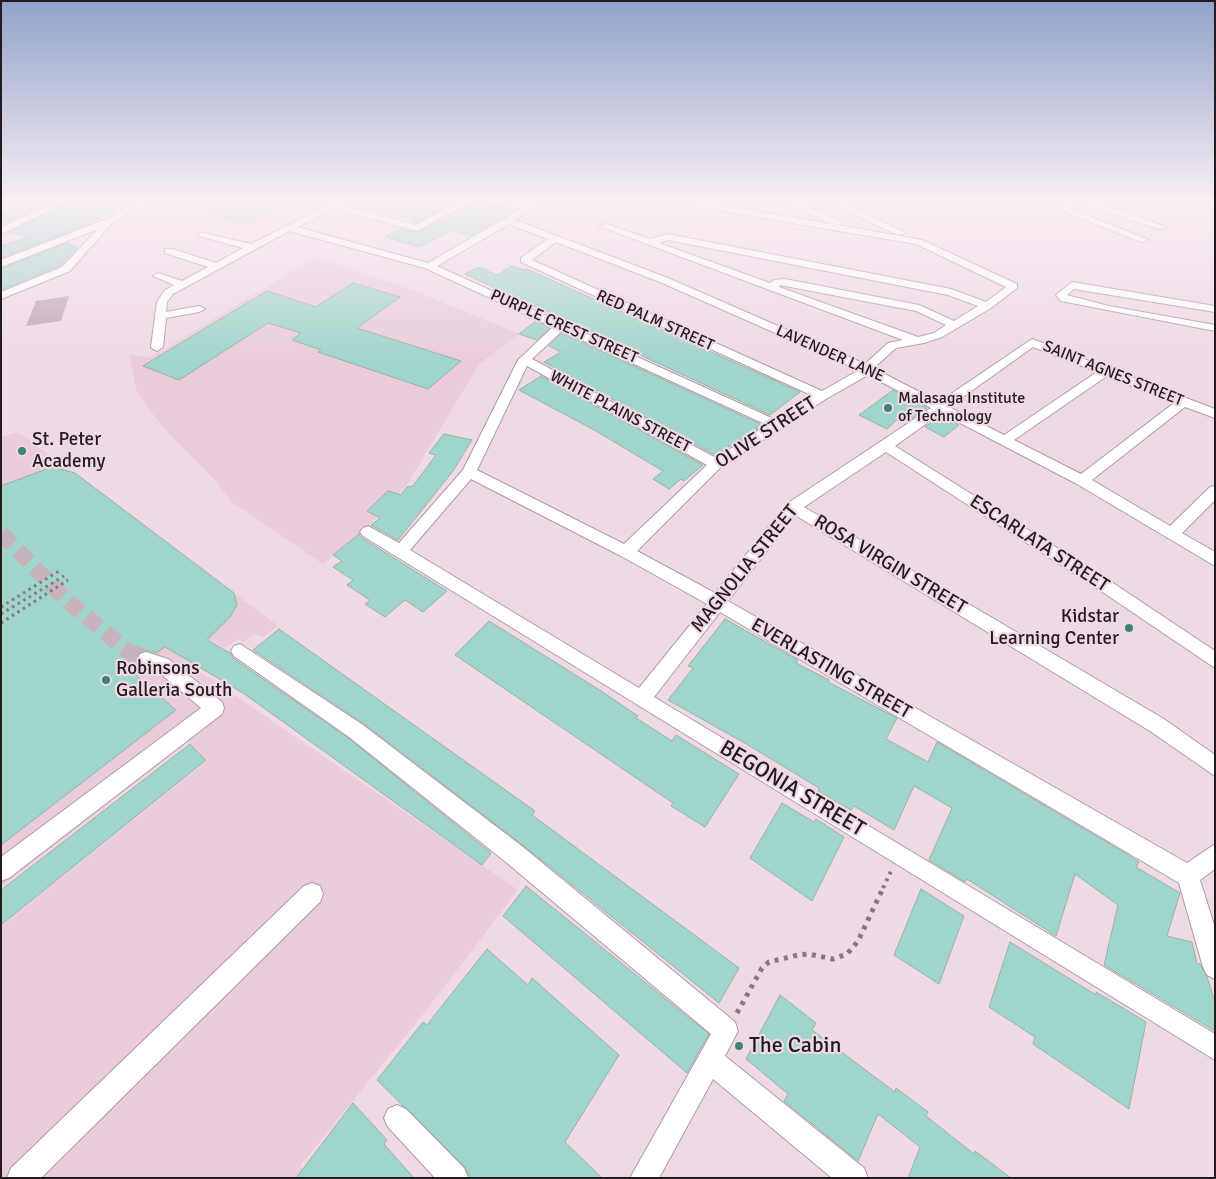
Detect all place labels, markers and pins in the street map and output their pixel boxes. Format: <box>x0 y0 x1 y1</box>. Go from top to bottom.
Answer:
place label: Malasaga Institute of Technology <box>898 389 1025 427</box>
marker: Malasaga Institute of Technology <box>882 402 894 414</box>
place label: St. Peter Academy <box>32 429 105 473</box>
marker: St. Peter Academy <box>16 445 28 457</box>
place label: Kidstar Learning Center <box>989 606 1119 650</box>
marker: Kidstar Learning Center <box>1123 622 1135 634</box>
place label: Robinsons Galleria South <box>116 658 232 702</box>
marker: Robinsons Galleria South <box>100 674 112 686</box>
place label: The Cabin <box>749 1033 842 1059</box>
marker: The Cabin <box>733 1040 745 1052</box>

